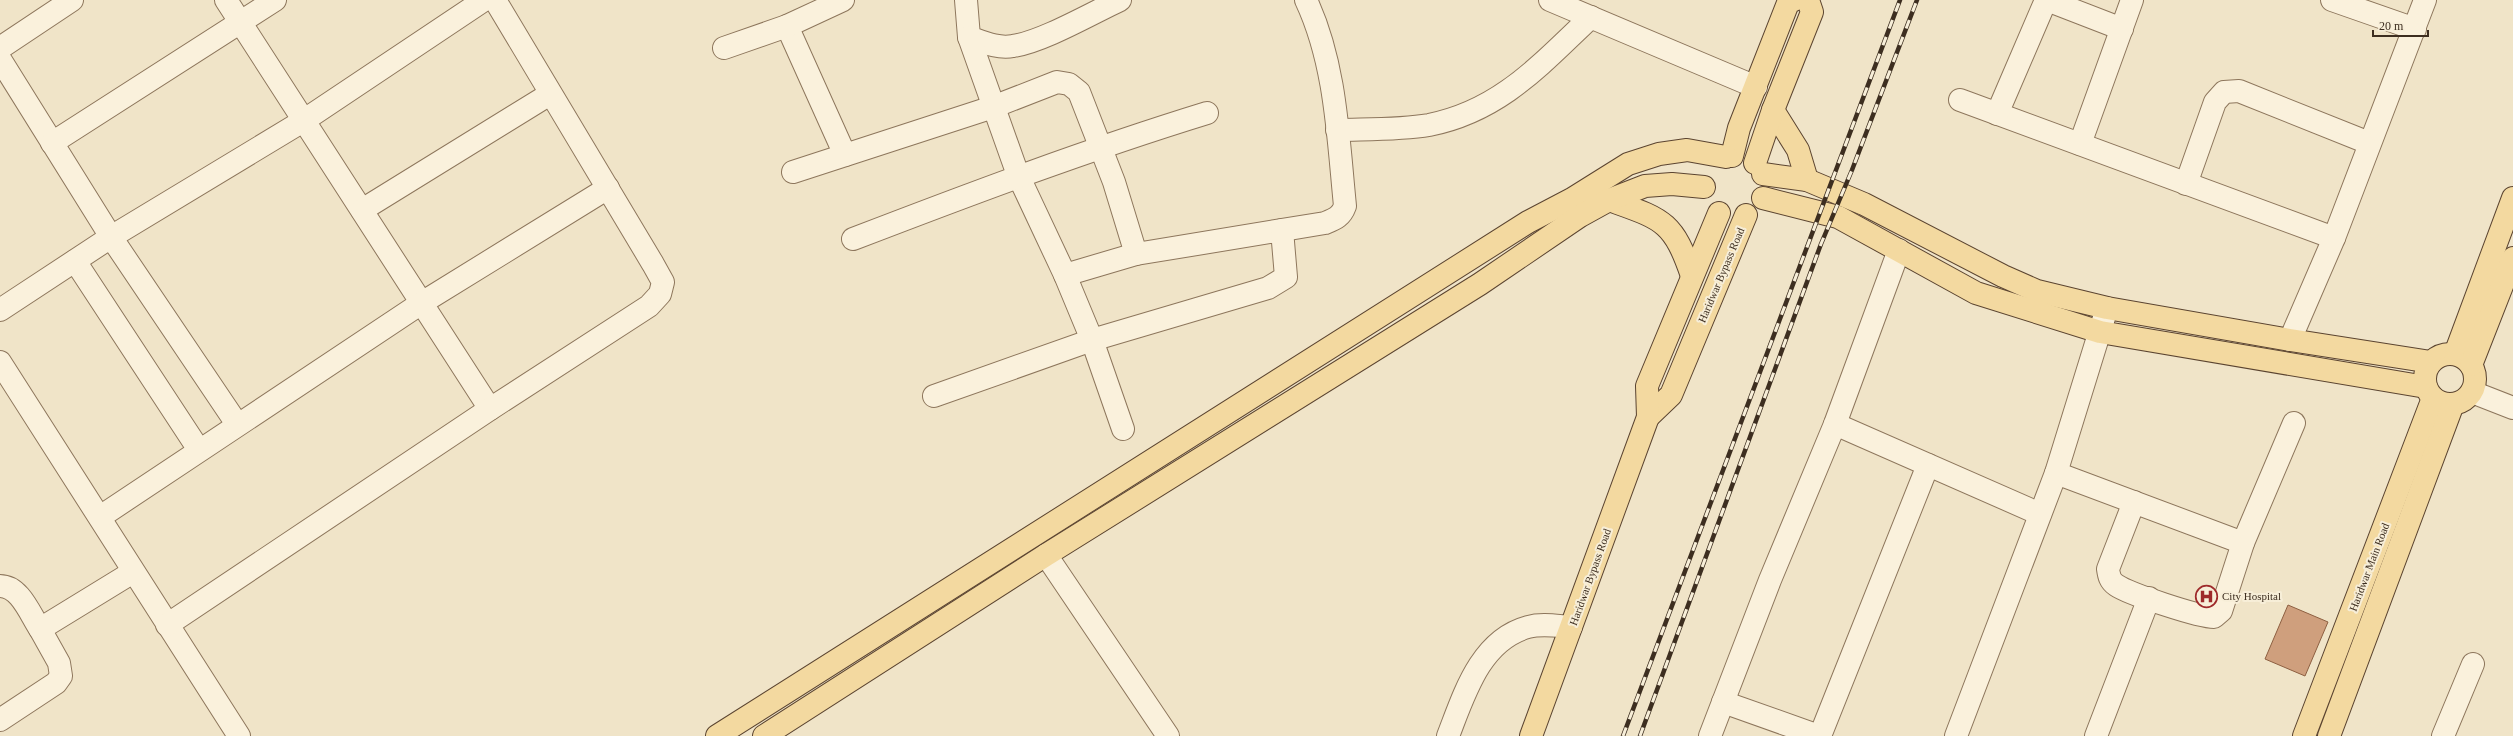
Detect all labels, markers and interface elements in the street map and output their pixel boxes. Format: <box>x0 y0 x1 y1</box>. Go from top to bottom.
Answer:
scale bar <box>2373 12 2428 38</box>
text: 20 m <box>2379 19 2404 33</box>
street label: Haridwar Bypass Road <box>1696 225 1747 324</box>
street label: Haridwar Main Road <box>2347 521 2392 613</box>
street label: Haridwar Bypass Road <box>1567 527 1613 627</box>
hospital icon: City Hospital <box>2193 583 2219 609</box>
place label: City Hospital <box>2222 590 2281 602</box>

